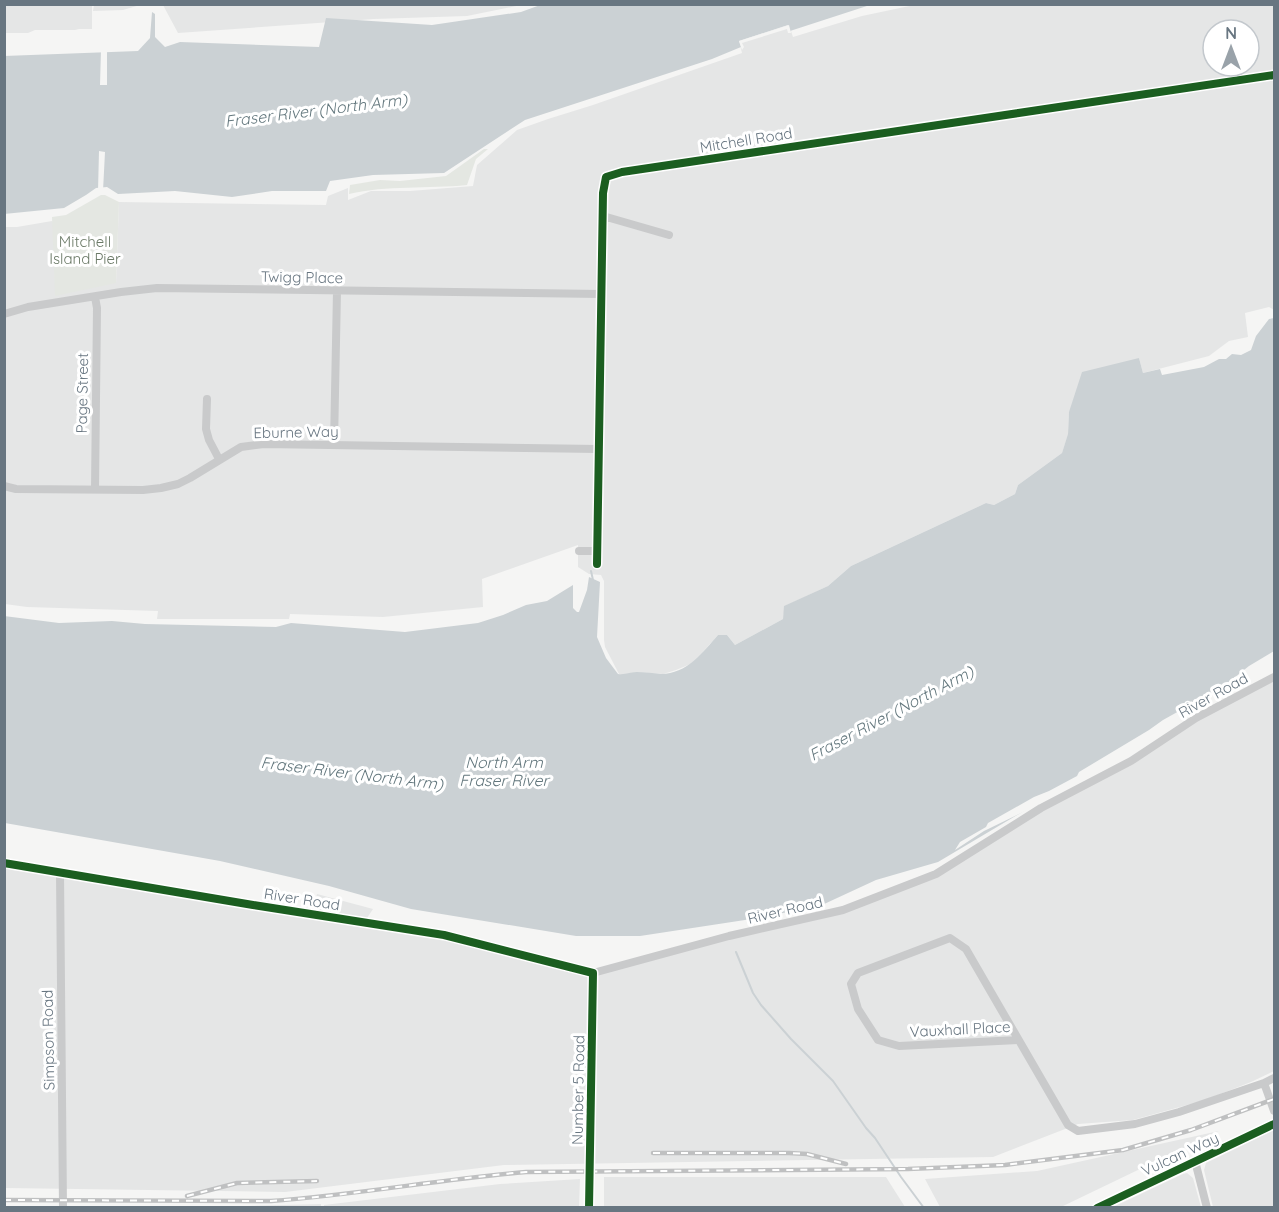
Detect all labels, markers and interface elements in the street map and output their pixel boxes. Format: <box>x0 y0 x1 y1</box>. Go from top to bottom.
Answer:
north arrow <box>1201 18 1261 78</box>
text: N <box>1225 23 1237 43</box>
water label: Fraser River (North Arm) <box>224 89 409 131</box>
street label: Mitchell Road <box>698 123 794 157</box>
park label: Mitchell Island Pier <box>49 232 121 268</box>
street label: Twigg Place <box>261 267 343 287</box>
street label: Page Street <box>72 353 92 433</box>
street label: Eburne Way <box>253 422 339 442</box>
water label: Fraser River (North Arm) <box>805 661 977 765</box>
street label: River Road <box>1175 668 1251 722</box>
water label: Fraser River (North Arm) <box>260 752 445 794</box>
water label: North Arm Fraser River <box>459 752 551 790</box>
street label: River Road <box>263 884 341 914</box>
street label: River Road <box>746 892 824 928</box>
street label: Simpson Road <box>38 990 58 1090</box>
street label: Vauxhall Place <box>909 1017 1011 1041</box>
street label: Number 5 Road <box>568 1035 588 1145</box>
street label: Vulcan Way <box>1138 1128 1222 1180</box>

